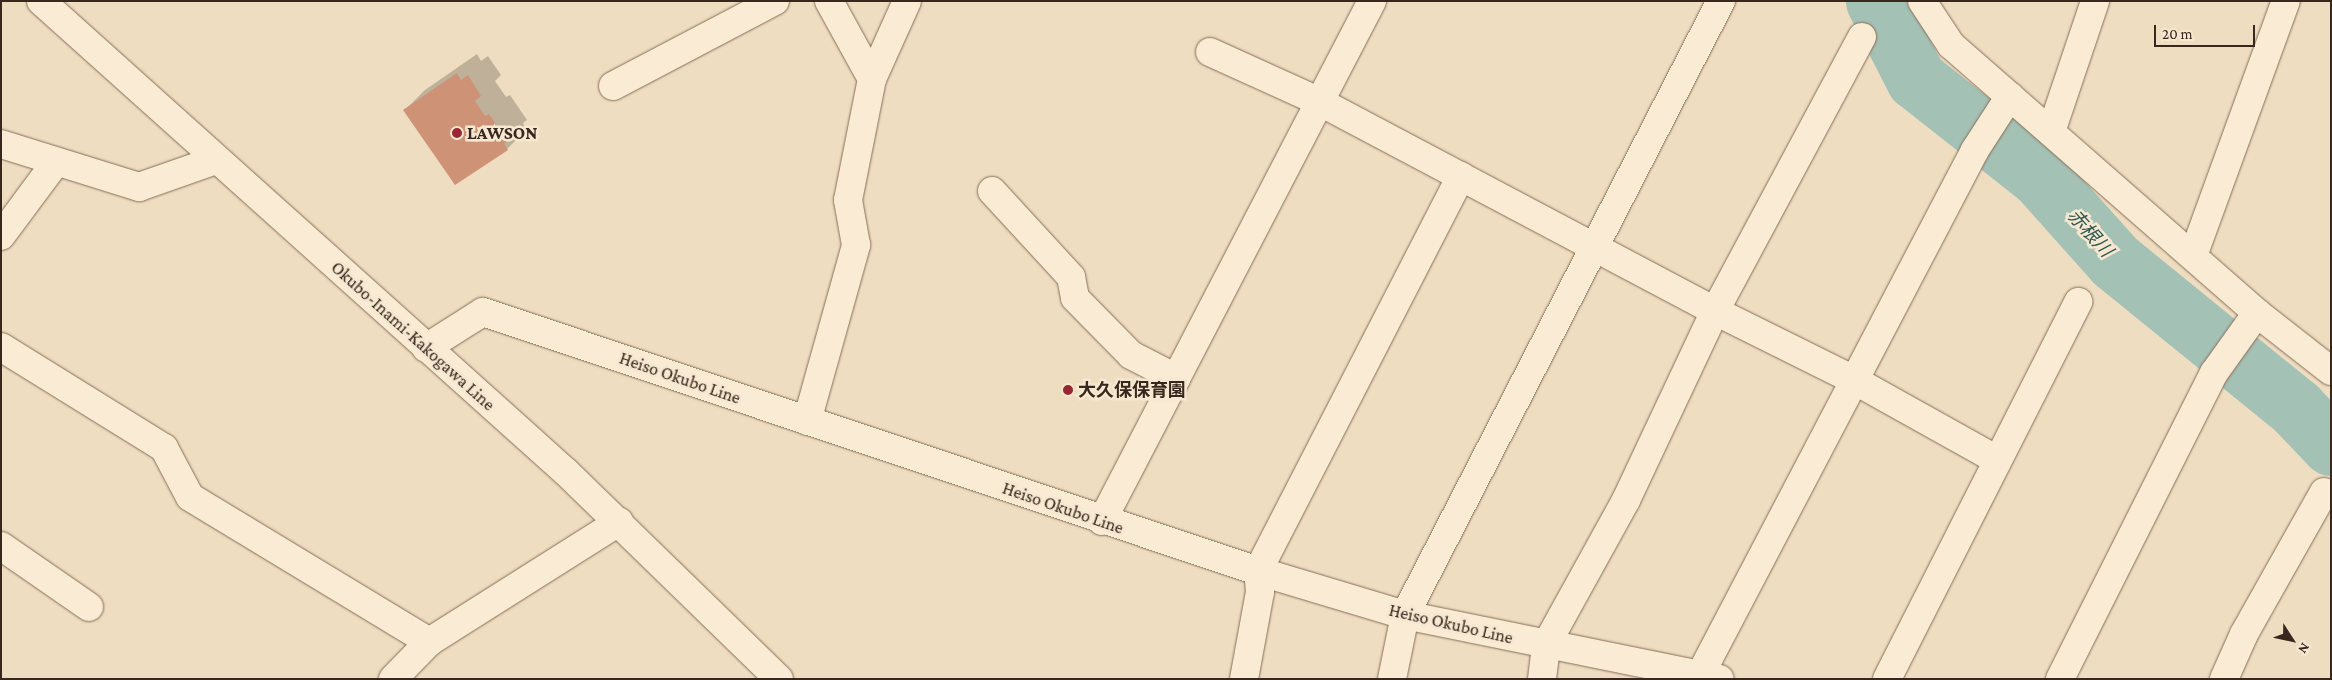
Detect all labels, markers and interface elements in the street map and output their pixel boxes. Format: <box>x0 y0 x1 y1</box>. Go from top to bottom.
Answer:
scale bar <box>2157 15 2258 47</box>
text: 20 m <box>2162 26 2193 42</box>
place label: LAWSON <box>467 122 538 144</box>
marker: LAWSON <box>451 127 463 139</box>
water label: 赤根川 <box>2062 204 2118 262</box>
street label: Okubo-Inami-Kakogawa Line <box>327 257 499 415</box>
street label: Heiso Okubo Line <box>617 347 743 409</box>
place label: 大久保保育園 <box>1078 379 1186 401</box>
marker: 大久保保育園 <box>1062 384 1074 396</box>
street label: Heiso Okubo Line <box>1000 477 1126 539</box>
street label: Heiso Okubo Line <box>1387 599 1515 649</box>
north arrow <box>2267 615 2317 665</box>
text: N <box>2295 640 2314 657</box>

